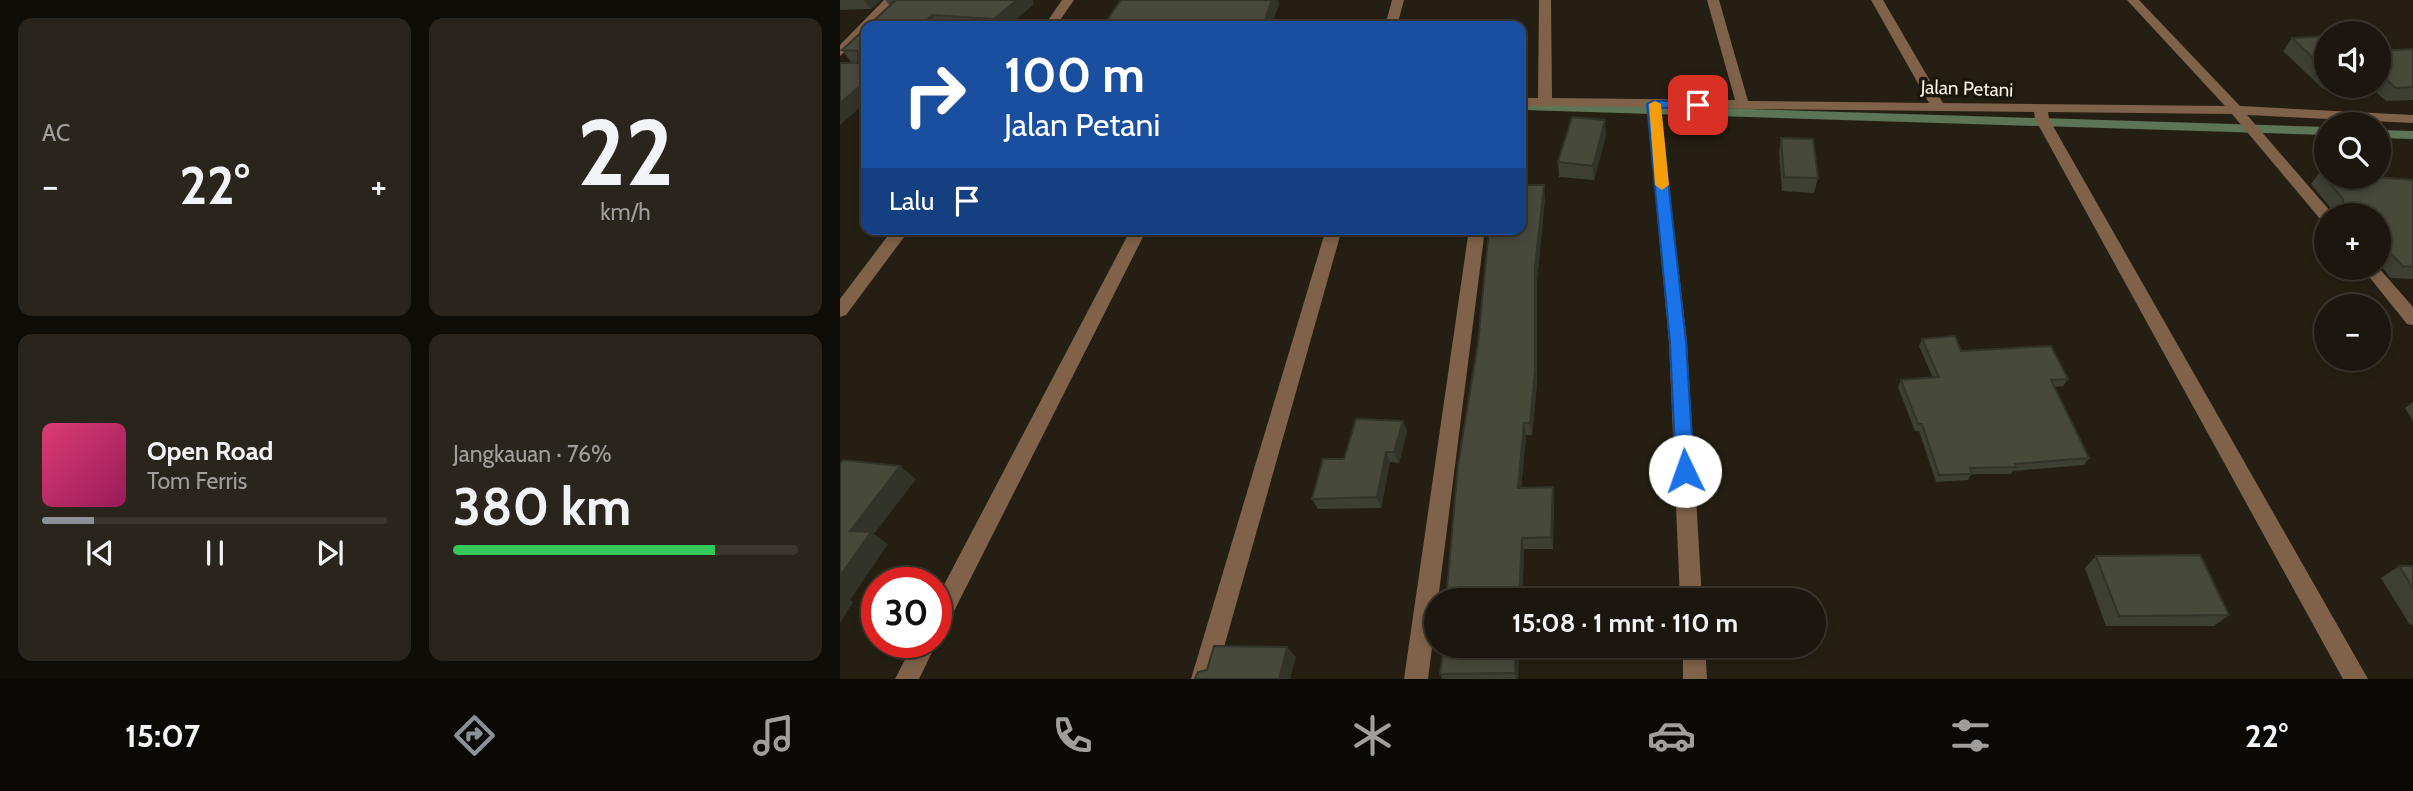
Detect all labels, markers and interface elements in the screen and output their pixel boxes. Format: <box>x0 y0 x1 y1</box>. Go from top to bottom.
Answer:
map controls <box>2314 21 2391 371</box>
button: sound <box>2314 21 2391 98</box>
text: 100 m <box>1004 45 1145 104</box>
icon: right <box>889 49 980 140</box>
pin <box>1668 75 1728 135</box>
street label: Jalan Petani <box>1919 75 2014 102</box>
icon: arrive <box>1679 86 1717 124</box>
text: 22 <box>577 97 674 208</box>
text: Jalan Petani <box>1004 105 1160 144</box>
button: search <box>2314 112 2391 189</box>
text: AC <box>42 119 70 147</box>
text: 22° <box>179 154 250 217</box>
text: − <box>42 162 59 209</box>
text: + <box>370 162 387 209</box>
icon: arrive <box>948 182 986 220</box>
text: Lalu <box>889 185 934 217</box>
text: km/h <box>600 198 651 226</box>
button: + <box>2314 203 2391 280</box>
button: − <box>2314 294 2391 371</box>
position arrow <box>1648 434 1722 508</box>
text: Open Road <box>147 435 273 467</box>
text: Jangkauan · 76% <box>453 440 612 468</box>
text: Tom Ferris <box>147 467 247 495</box>
text: 380 km <box>453 475 631 538</box>
icon: previous <box>81 534 119 572</box>
icon: pause <box>196 534 234 572</box>
icon: next <box>311 534 349 572</box>
speed limit sign: 30 <box>861 567 952 658</box>
text: 15:08 · 1 mnt · 110 m <box>1512 607 1738 639</box>
icon: directions <box>450 711 499 760</box>
icon: music <box>749 711 798 760</box>
icon: phone <box>1048 711 1097 760</box>
icon: climate <box>1348 711 1397 760</box>
icon: car <box>1647 711 1696 760</box>
icon: filters <box>1946 711 1995 760</box>
text: 15:07 <box>125 716 200 755</box>
text: 22° <box>2245 716 2288 755</box>

